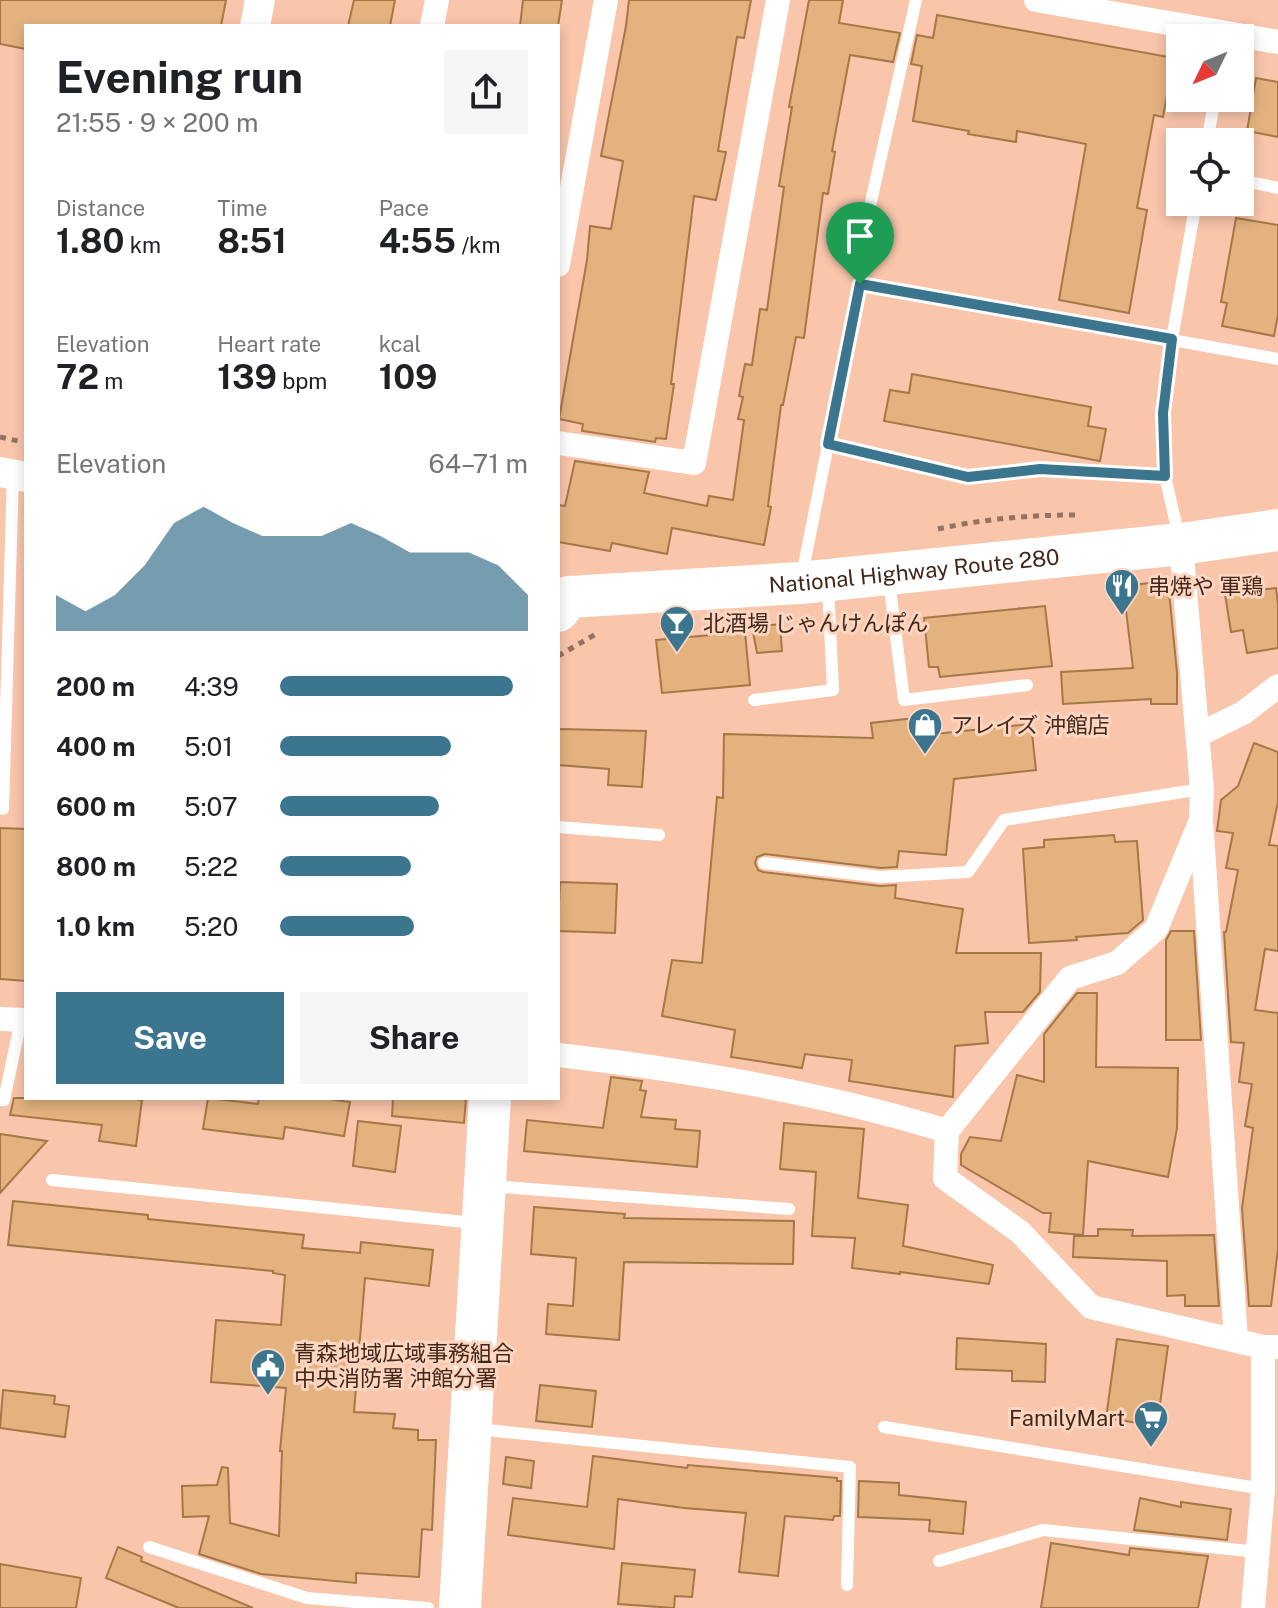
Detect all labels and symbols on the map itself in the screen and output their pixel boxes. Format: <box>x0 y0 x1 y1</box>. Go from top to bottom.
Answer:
north arrow <box>1166 24 1254 112</box>
pin <box>826 202 894 284</box>
street label: National Highway Route 280 <box>768 544 1061 598</box>
restaurant icon: 串焼や 軍鶏 <box>1103 567 1141 617</box>
place label: 串焼や 軍鶏 <box>1148 573 1263 599</box>
bar icon: 北酒場 じゃんけんぽん <box>658 604 696 654</box>
place label: 北酒場 じゃんけんぽん <box>703 610 928 636</box>
shop icon: アレイズ 沖館店 <box>906 706 944 756</box>
place label: アレイズ 沖館店 <box>951 712 1110 738</box>
place label: 青森地域広域事務組合 中央消防署 沖館分署 <box>294 1340 514 1391</box>
public building icon: 青森地域広域事務組合 中央消防署 沖館分署 <box>249 1347 287 1397</box>
supermarket icon: FamilyMart <box>1132 1399 1170 1449</box>
place label: FamilyMart <box>1009 1405 1125 1431</box>

